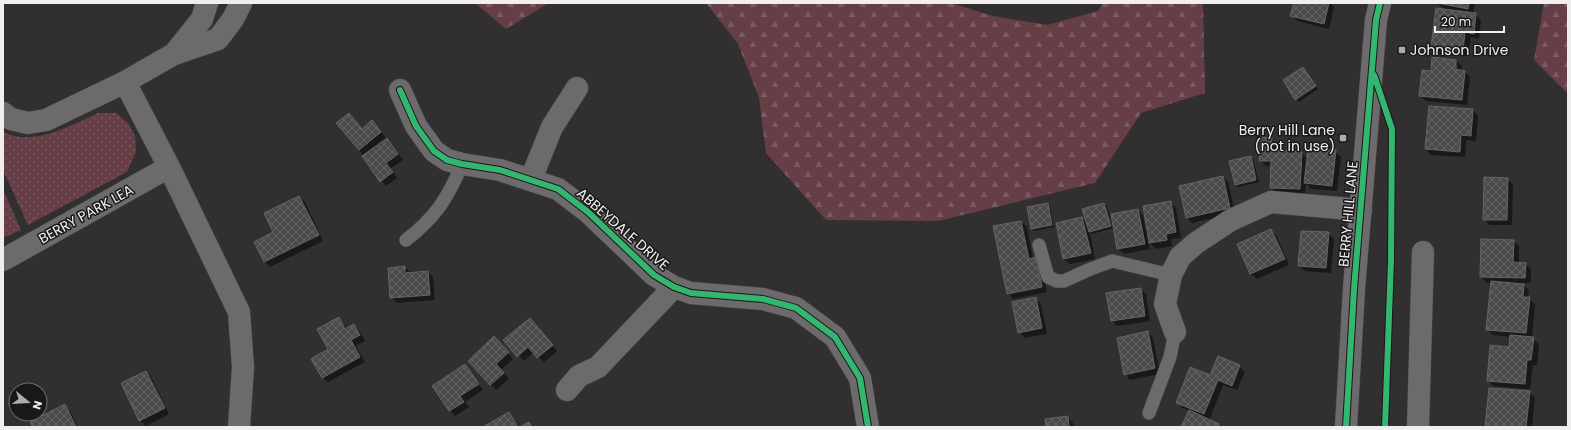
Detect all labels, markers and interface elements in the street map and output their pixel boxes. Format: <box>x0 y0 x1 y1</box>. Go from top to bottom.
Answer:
scale bar <box>1435 8 1504 34</box>
text: 20 m <box>1441 13 1471 30</box>
place label: Johnson Drive <box>1410 40 1509 60</box>
marker: Johnson Drive <box>1397 45 1407 55</box>
place label: Berry Hill Lane (not in use) <box>1239 120 1335 156</box>
marker: Berry Hill Lane (not in use) <box>1338 133 1348 143</box>
street label: BERRY HILL LANE <box>1333 160 1363 268</box>
street label: BERRY PARK LEA <box>35 180 137 248</box>
street label: ABBEYDALE DRIVE <box>572 183 674 275</box>
north arrow <box>8 382 48 422</box>
text: N <box>29 399 46 412</box>

